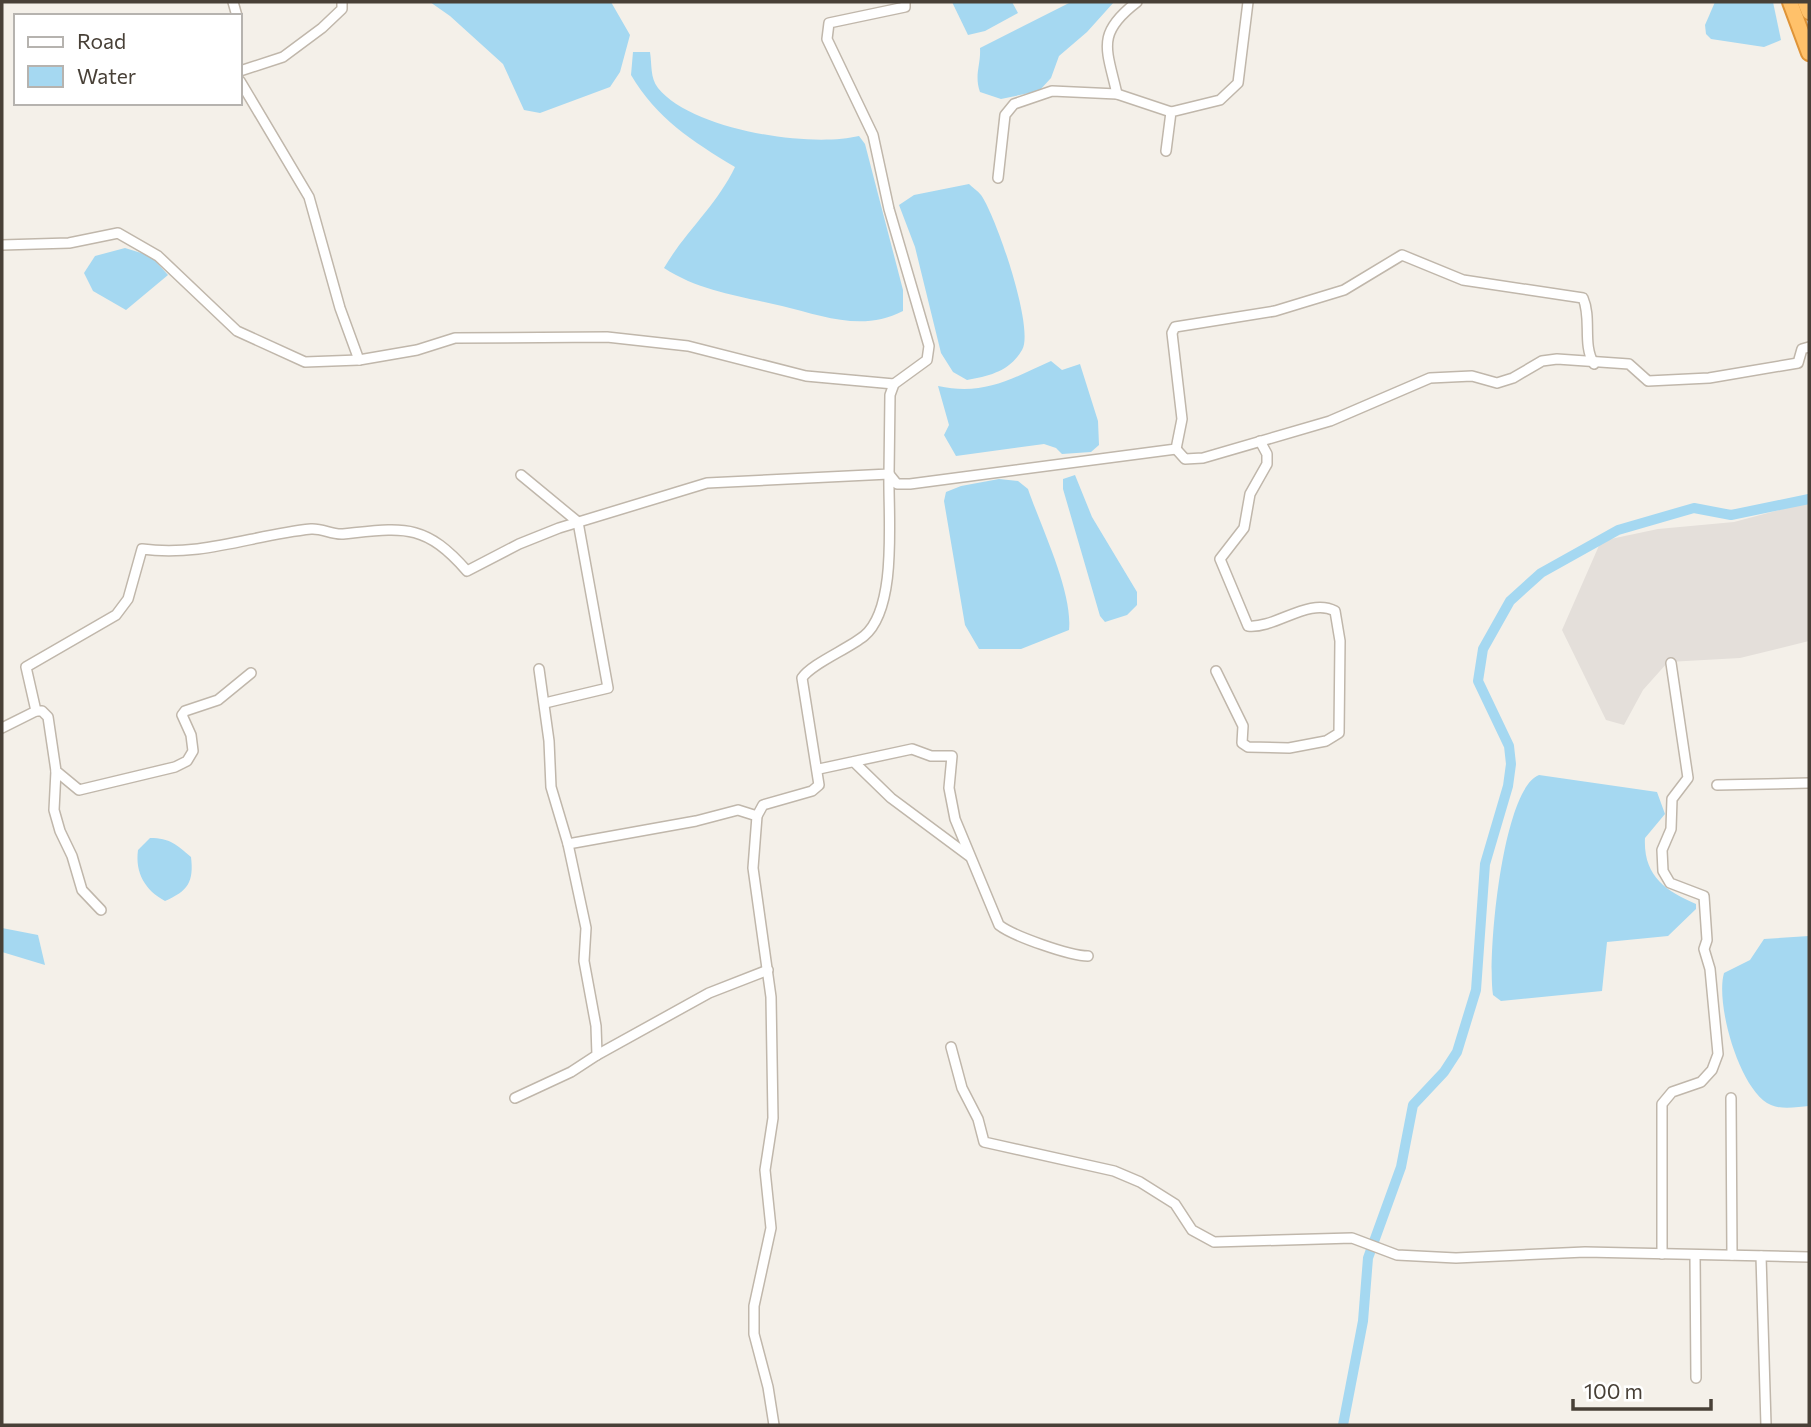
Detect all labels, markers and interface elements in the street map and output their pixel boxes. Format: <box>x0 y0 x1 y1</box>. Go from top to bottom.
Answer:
legend <box>14 14 242 105</box>
text: Road <box>77 28 126 53</box>
text: Water <box>77 63 136 88</box>
scale bar <box>1573 1368 1711 1412</box>
text: 100 m <box>1584 1378 1643 1403</box>

